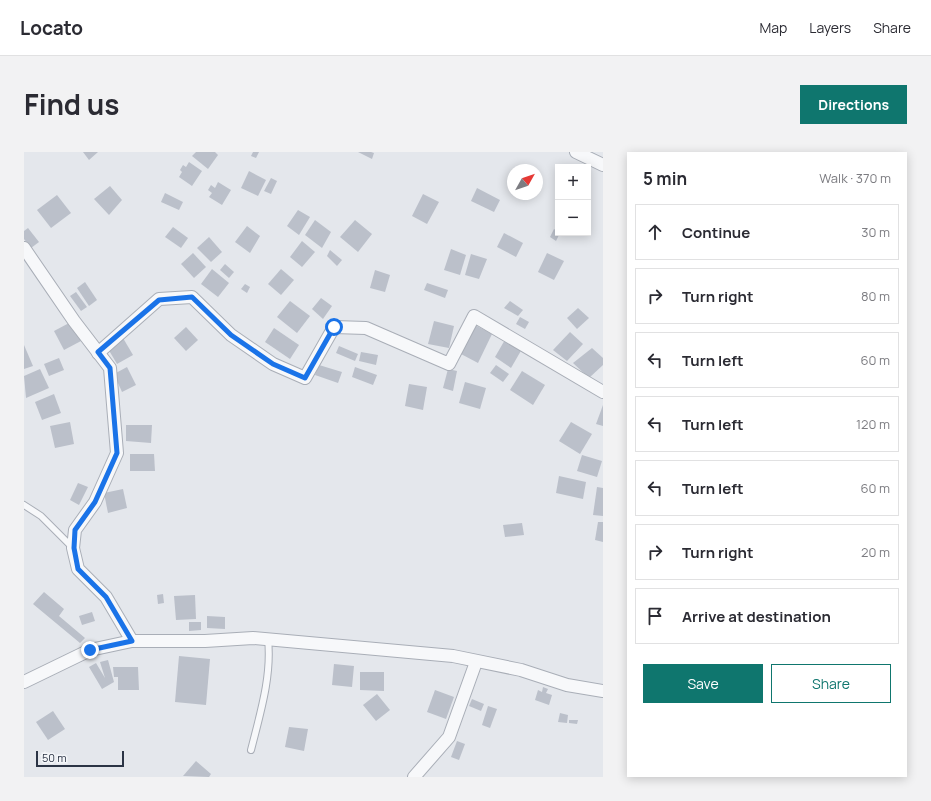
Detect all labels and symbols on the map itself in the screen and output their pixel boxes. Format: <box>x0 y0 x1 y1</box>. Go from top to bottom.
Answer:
north arrow <box>507 164 543 200</box>
route start <box>325 318 343 336</box>
route end <box>81 641 99 659</box>
scale bar <box>36 749 124 768</box>

